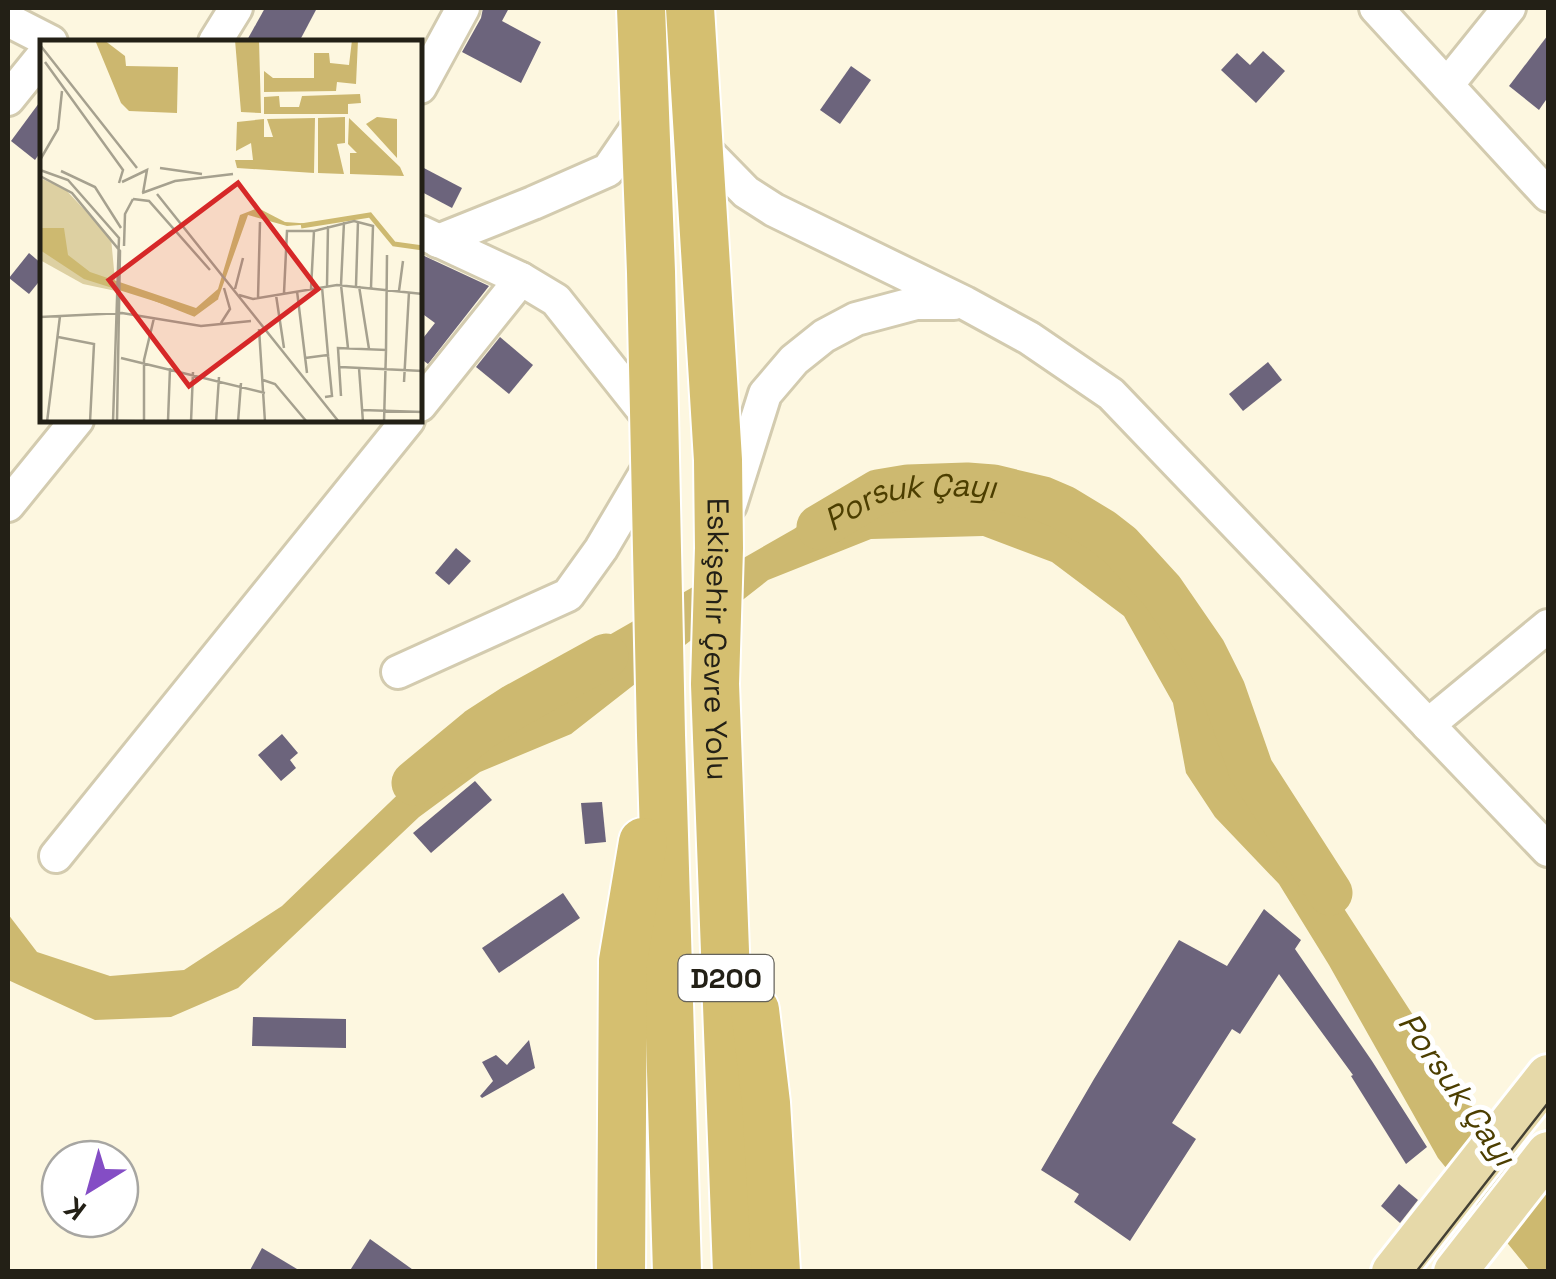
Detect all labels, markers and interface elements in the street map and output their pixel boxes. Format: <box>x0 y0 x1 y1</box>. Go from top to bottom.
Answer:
inset map <box>40 40 422 422</box>
water label: Porsuk Çayı <box>816 465 1000 540</box>
street label: Eskişehir Çevre Yolu <box>695 497 739 781</box>
road number: D200 <box>678 955 774 1001</box>
water label: Porsuk Çayı <box>1390 1005 1526 1175</box>
north arrow <box>40 1139 140 1239</box>
text: K <box>57 1189 93 1229</box>

